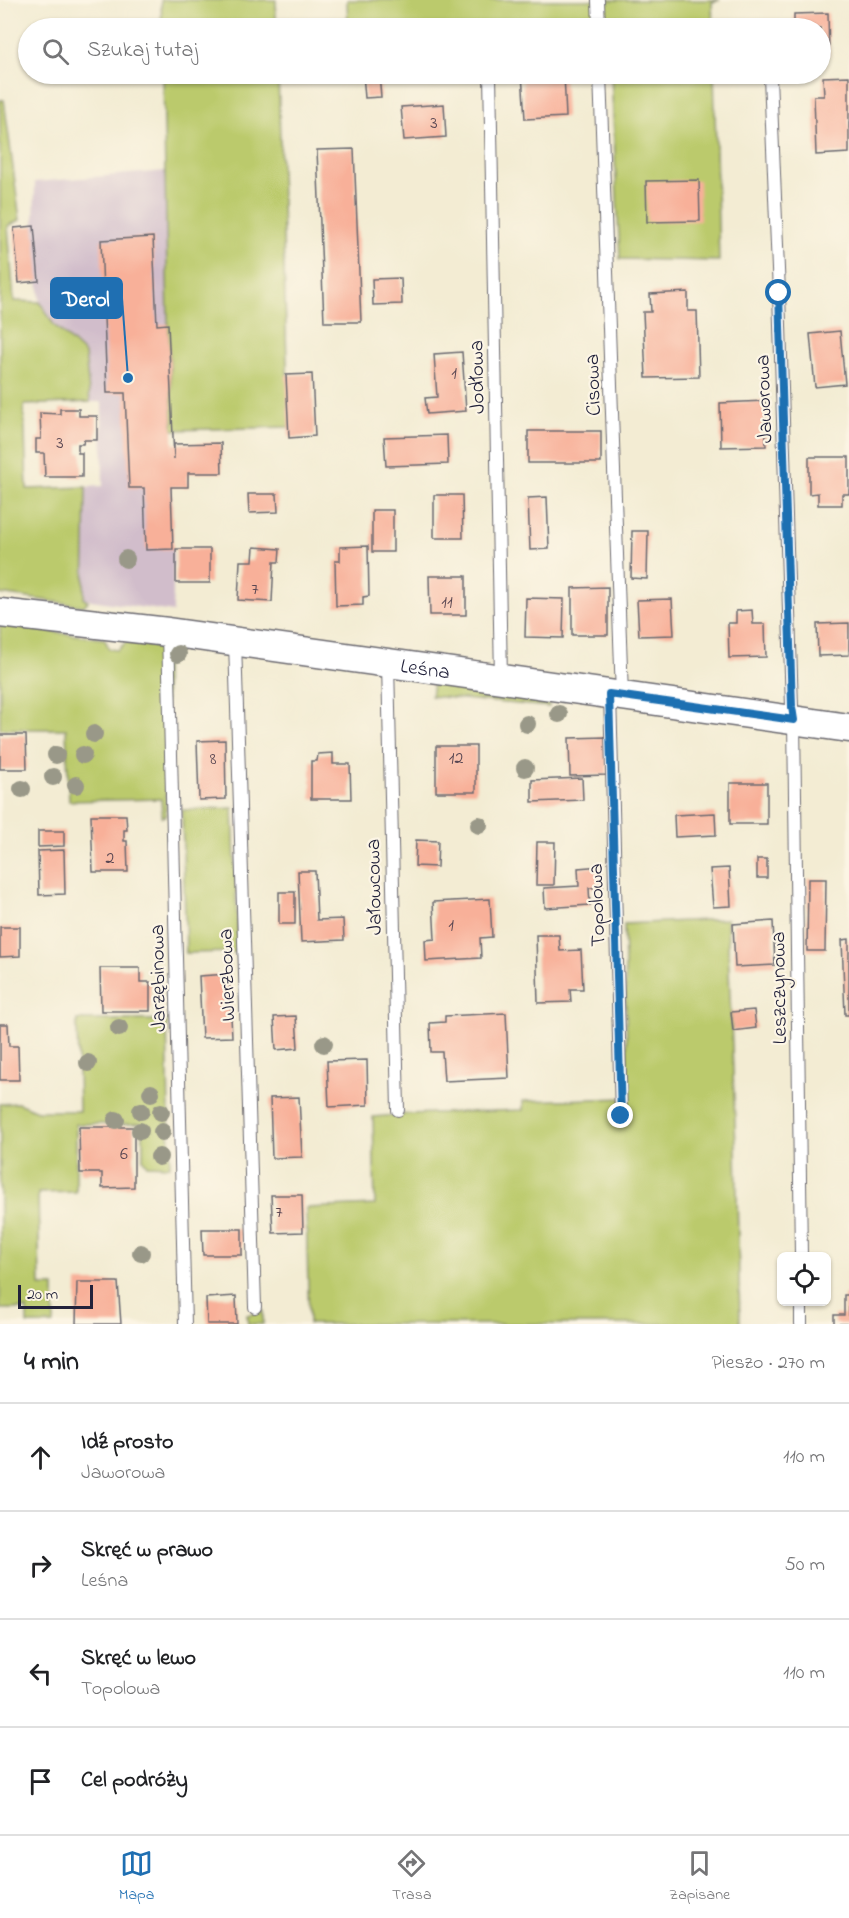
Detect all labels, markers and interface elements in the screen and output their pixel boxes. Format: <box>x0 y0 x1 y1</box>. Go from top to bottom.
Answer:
search box <box>18 18 831 84</box>
icon: search <box>39 35 72 68</box>
text: Szukaj tutaj <box>87 35 198 67</box>
house number: 3 <box>430 111 438 137</box>
callout: Derol <box>51 278 122 318</box>
route start <box>765 279 791 305</box>
text: Derol <box>61 285 110 317</box>
street label: Jodłowa <box>462 340 494 414</box>
street label: Cisowa <box>578 353 610 416</box>
street label: Jaworowa <box>748 354 782 444</box>
house number: 1 <box>451 361 457 387</box>
house number: 3 <box>56 431 64 457</box>
house number: 7 <box>251 577 259 603</box>
house number: 11 <box>441 590 453 616</box>
street label: Leśna <box>398 652 452 689</box>
house number: 12 <box>449 746 463 772</box>
house number: 8 <box>210 747 217 773</box>
street label: Jałowcowa <box>359 839 391 935</box>
house number: 2 <box>106 846 115 872</box>
street label: Topolowa <box>582 863 614 947</box>
house number: 1 <box>448 913 454 939</box>
street label: Jarzębinowa <box>143 924 175 1032</box>
street label: Wierzbowa <box>211 928 245 1022</box>
street label: Leszczynowa <box>764 931 798 1045</box>
route end <box>607 1102 633 1128</box>
house number: 6 <box>120 1142 128 1168</box>
house number: 7 <box>275 1200 283 1226</box>
map controls <box>777 1252 831 1306</box>
button: locate <box>777 1252 831 1306</box>
scale bar <box>18 1282 93 1310</box>
text: 20 m <box>27 1283 58 1307</box>
text: 4 min <box>24 1344 79 1382</box>
text: Pieszo · 270 m <box>712 1349 825 1378</box>
text: Idź prosto <box>81 1427 174 1459</box>
icon: ahead <box>24 1441 57 1474</box>
text: 110 m <box>783 1443 825 1472</box>
text: Jaworowa <box>81 1459 165 1488</box>
text: Skręć w prawo <box>81 1535 213 1567</box>
icon: right <box>24 1549 57 1582</box>
text: 50 m <box>784 1551 825 1580</box>
text: Leśna <box>81 1567 128 1596</box>
text: Skręć w lewo <box>81 1643 196 1675</box>
icon: left <box>24 1657 57 1690</box>
text: 110 m <box>783 1659 825 1688</box>
text: Topolowa <box>81 1675 160 1704</box>
icon: arrive <box>24 1765 57 1798</box>
text: Cel podróży <box>81 1765 188 1797</box>
tab: Mapa <box>119 1847 154 1907</box>
tab: Trasa <box>392 1847 432 1907</box>
tab: Zapisane <box>669 1847 730 1907</box>

